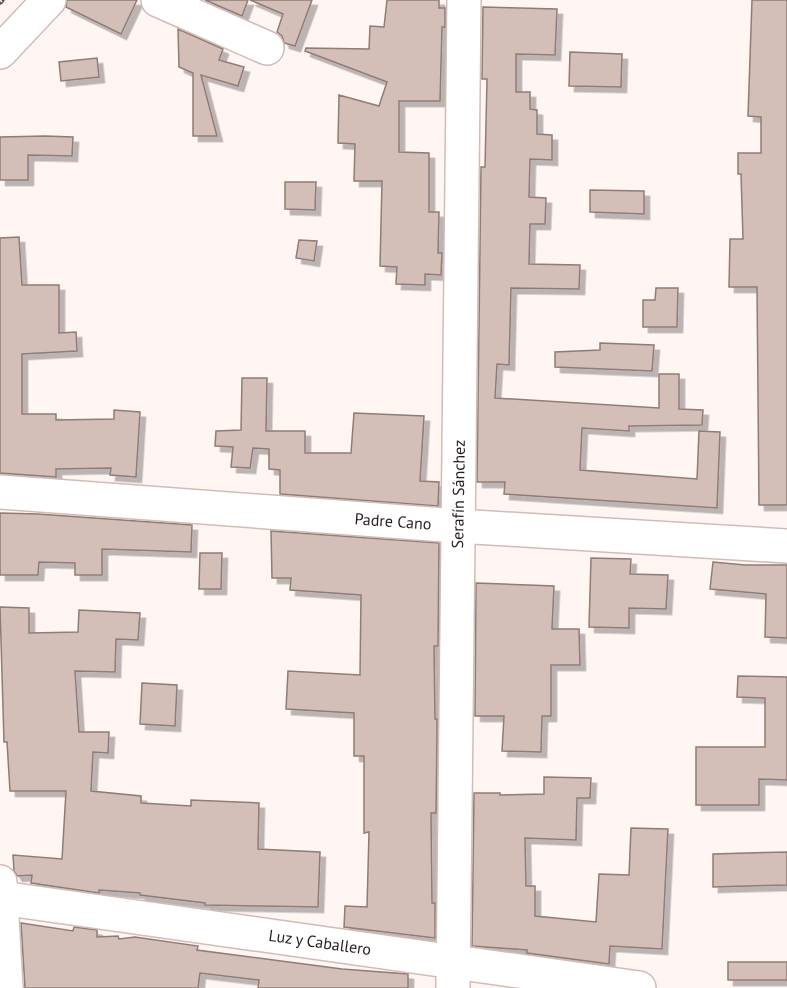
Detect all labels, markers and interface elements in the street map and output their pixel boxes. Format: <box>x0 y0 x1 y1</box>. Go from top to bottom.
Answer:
street label: Serafín Sánchez <box>447 439 469 549</box>
street label: Padre Cano <box>354 508 432 534</box>
street label: Luz y Caballero <box>267 925 373 959</box>

